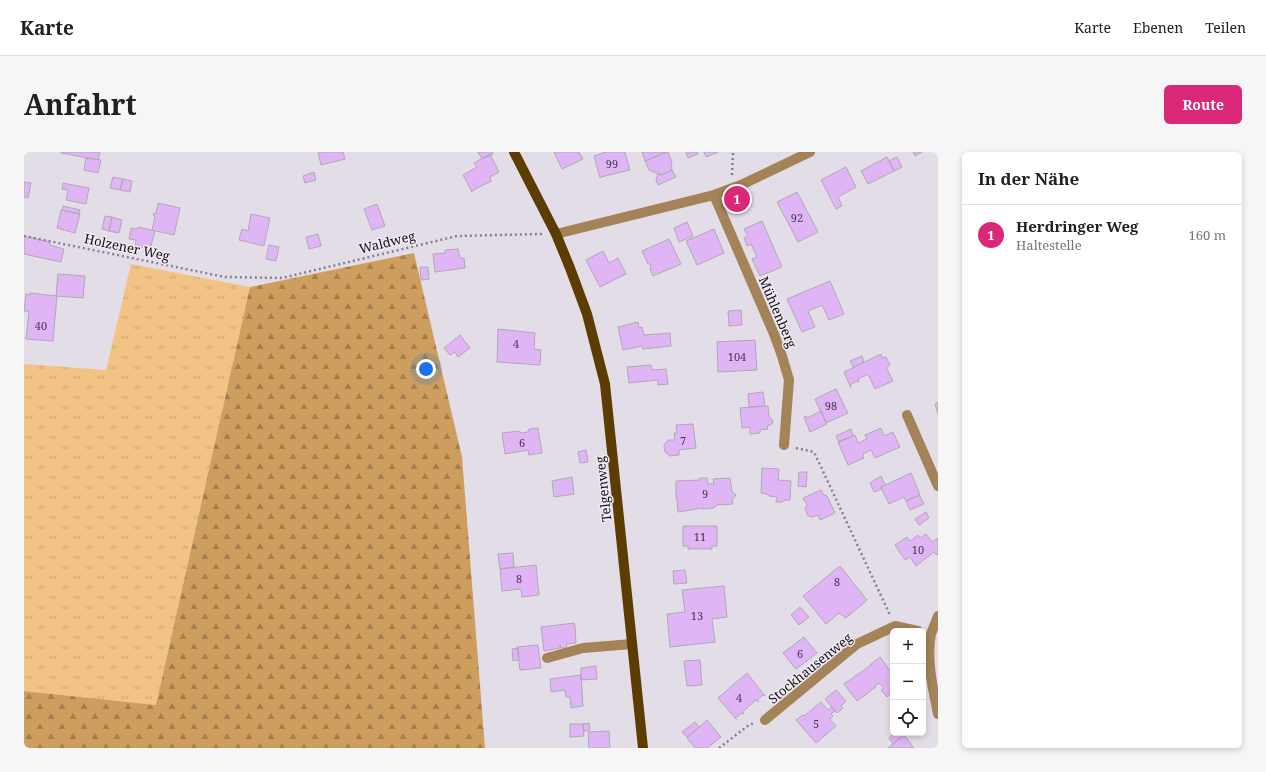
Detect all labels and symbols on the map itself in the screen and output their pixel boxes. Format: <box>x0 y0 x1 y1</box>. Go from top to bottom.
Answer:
house number: 99 <box>606 156 618 171</box>
pin: 1 <box>724 184 750 214</box>
house number: 92 <box>791 210 803 225</box>
street label: Waldweg <box>357 226 417 258</box>
street label: Holzener Weg <box>83 229 171 265</box>
street label: Mühlenberg <box>755 273 801 351</box>
house number: 40 <box>35 318 47 333</box>
house number: 4 <box>513 336 519 351</box>
house number: 104 <box>728 349 746 364</box>
your location <box>416 359 436 379</box>
house number: 98 <box>825 398 837 413</box>
house number: 7 <box>680 433 686 448</box>
house number: 6 <box>519 435 525 450</box>
street label: Telgenweg <box>591 455 615 523</box>
house number: 9 <box>702 486 708 501</box>
house number: 11 <box>694 529 706 544</box>
house number: 10 <box>912 542 924 557</box>
house number: 8 <box>516 571 522 586</box>
house number: 8 <box>834 574 840 589</box>
house number: 13 <box>691 608 703 623</box>
street label: Stockhausenweg <box>764 628 856 708</box>
house number: 6 <box>797 646 803 661</box>
house number: 4 <box>736 690 742 705</box>
house number: 5 <box>813 716 819 731</box>

